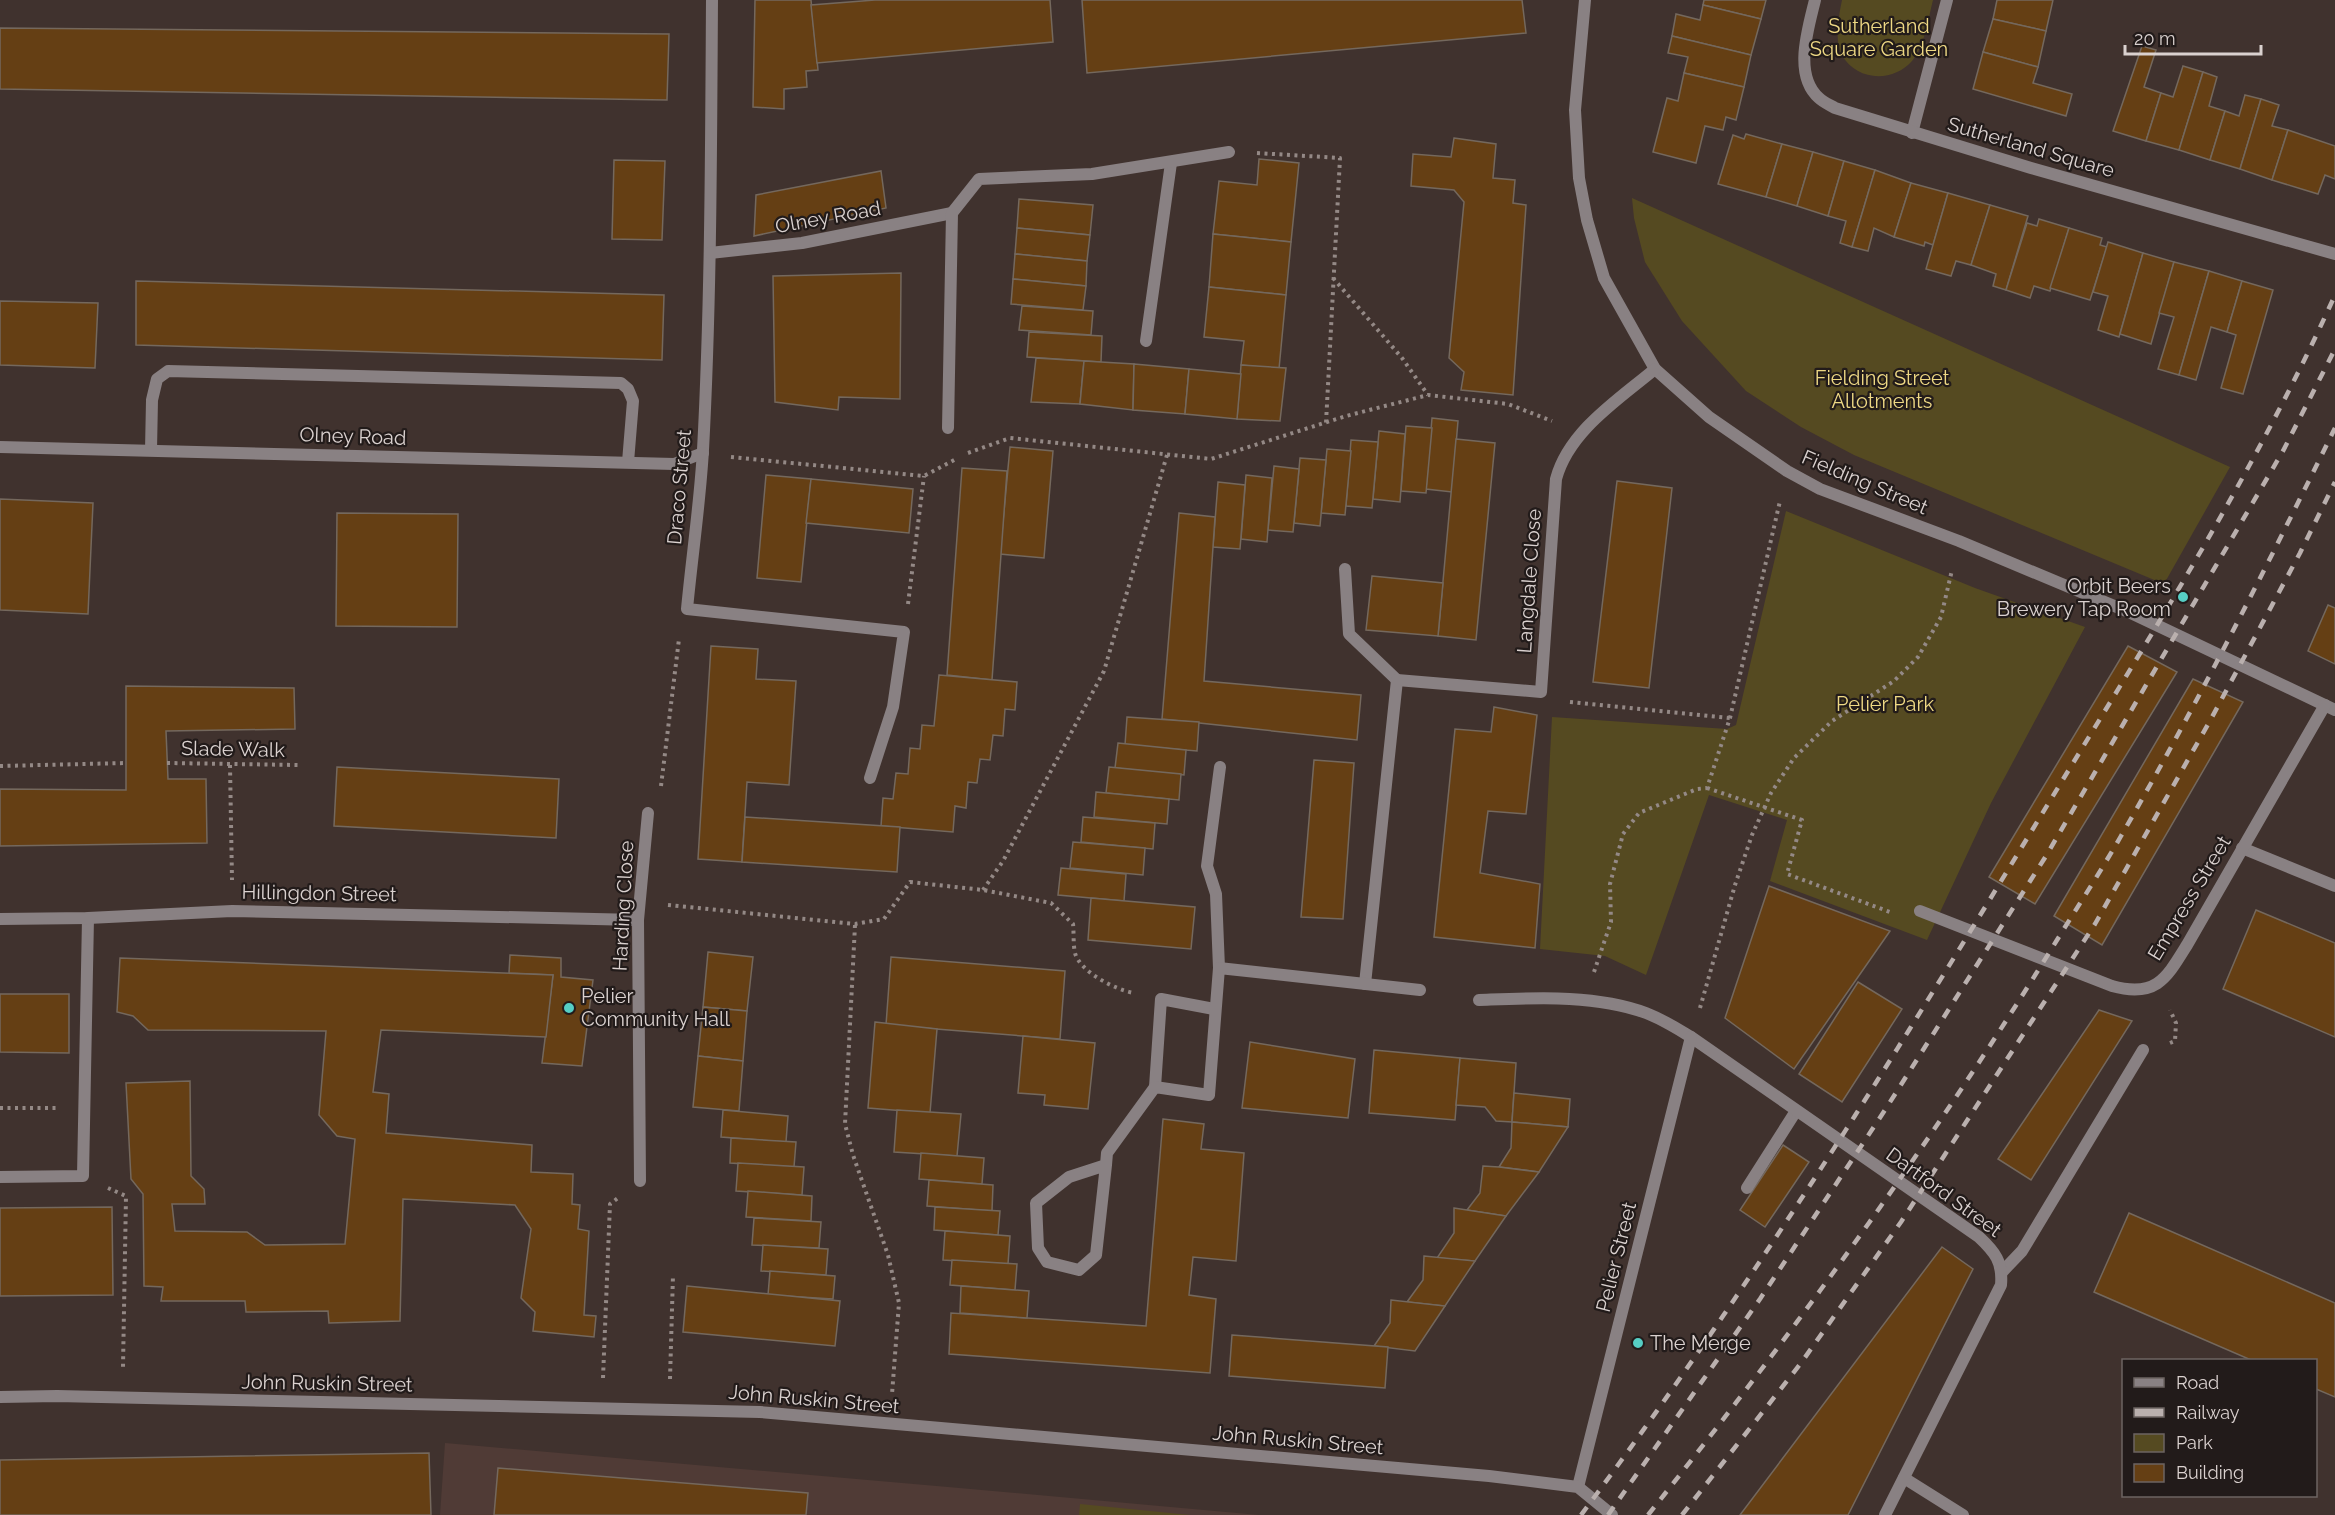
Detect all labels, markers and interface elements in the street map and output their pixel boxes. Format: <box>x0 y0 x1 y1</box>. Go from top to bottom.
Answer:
park label: Sutherland Square Garden <box>1810 14 1948 61</box>
scale bar <box>2125 18 2262 56</box>
text: 20 m <box>2134 28 2176 49</box>
street label: Sutherland Square <box>1945 112 2117 182</box>
street label: Olney Road <box>773 196 883 238</box>
park label: Fielding Street Allotments <box>1815 366 1950 413</box>
street label: Olney Road <box>299 422 407 450</box>
street label: Draco Street <box>662 428 696 546</box>
street label: Fielding Street <box>1798 445 1932 519</box>
street label: Langdale Close <box>1512 508 1546 654</box>
place label: Orbit Beers Brewery Tap Room <box>1997 574 2171 621</box>
marker: Orbit Beers Brewery Tap Room <box>2176 590 2190 604</box>
park label: Pelier Park <box>1836 692 1934 716</box>
street label: Slade Walk <box>181 736 286 762</box>
street label: Empress Street <box>2142 831 2236 965</box>
street label: Harding Close <box>608 840 638 972</box>
street label: Hillingdon Street <box>241 880 397 906</box>
place label: Pelier Community Hall <box>581 984 730 1031</box>
marker: Pelier Community Hall <box>562 1001 576 1015</box>
street label: Dartford Street <box>1882 1142 2007 1242</box>
street label: Pelier Street <box>1591 1199 1641 1315</box>
place label: The Merge <box>1650 1331 1751 1355</box>
marker: The Merge <box>1631 1336 1645 1350</box>
legend <box>2122 1359 2317 1497</box>
street label: John Ruskin Street <box>241 1370 413 1396</box>
text: Road <box>2176 1372 2219 1393</box>
street label: John Ruskin Street <box>728 1380 901 1418</box>
text: Railway <box>2176 1402 2240 1423</box>
street label: John Ruskin Street <box>1212 1421 1385 1459</box>
text: Park <box>2176 1432 2213 1453</box>
text: Building <box>2176 1462 2244 1483</box>

